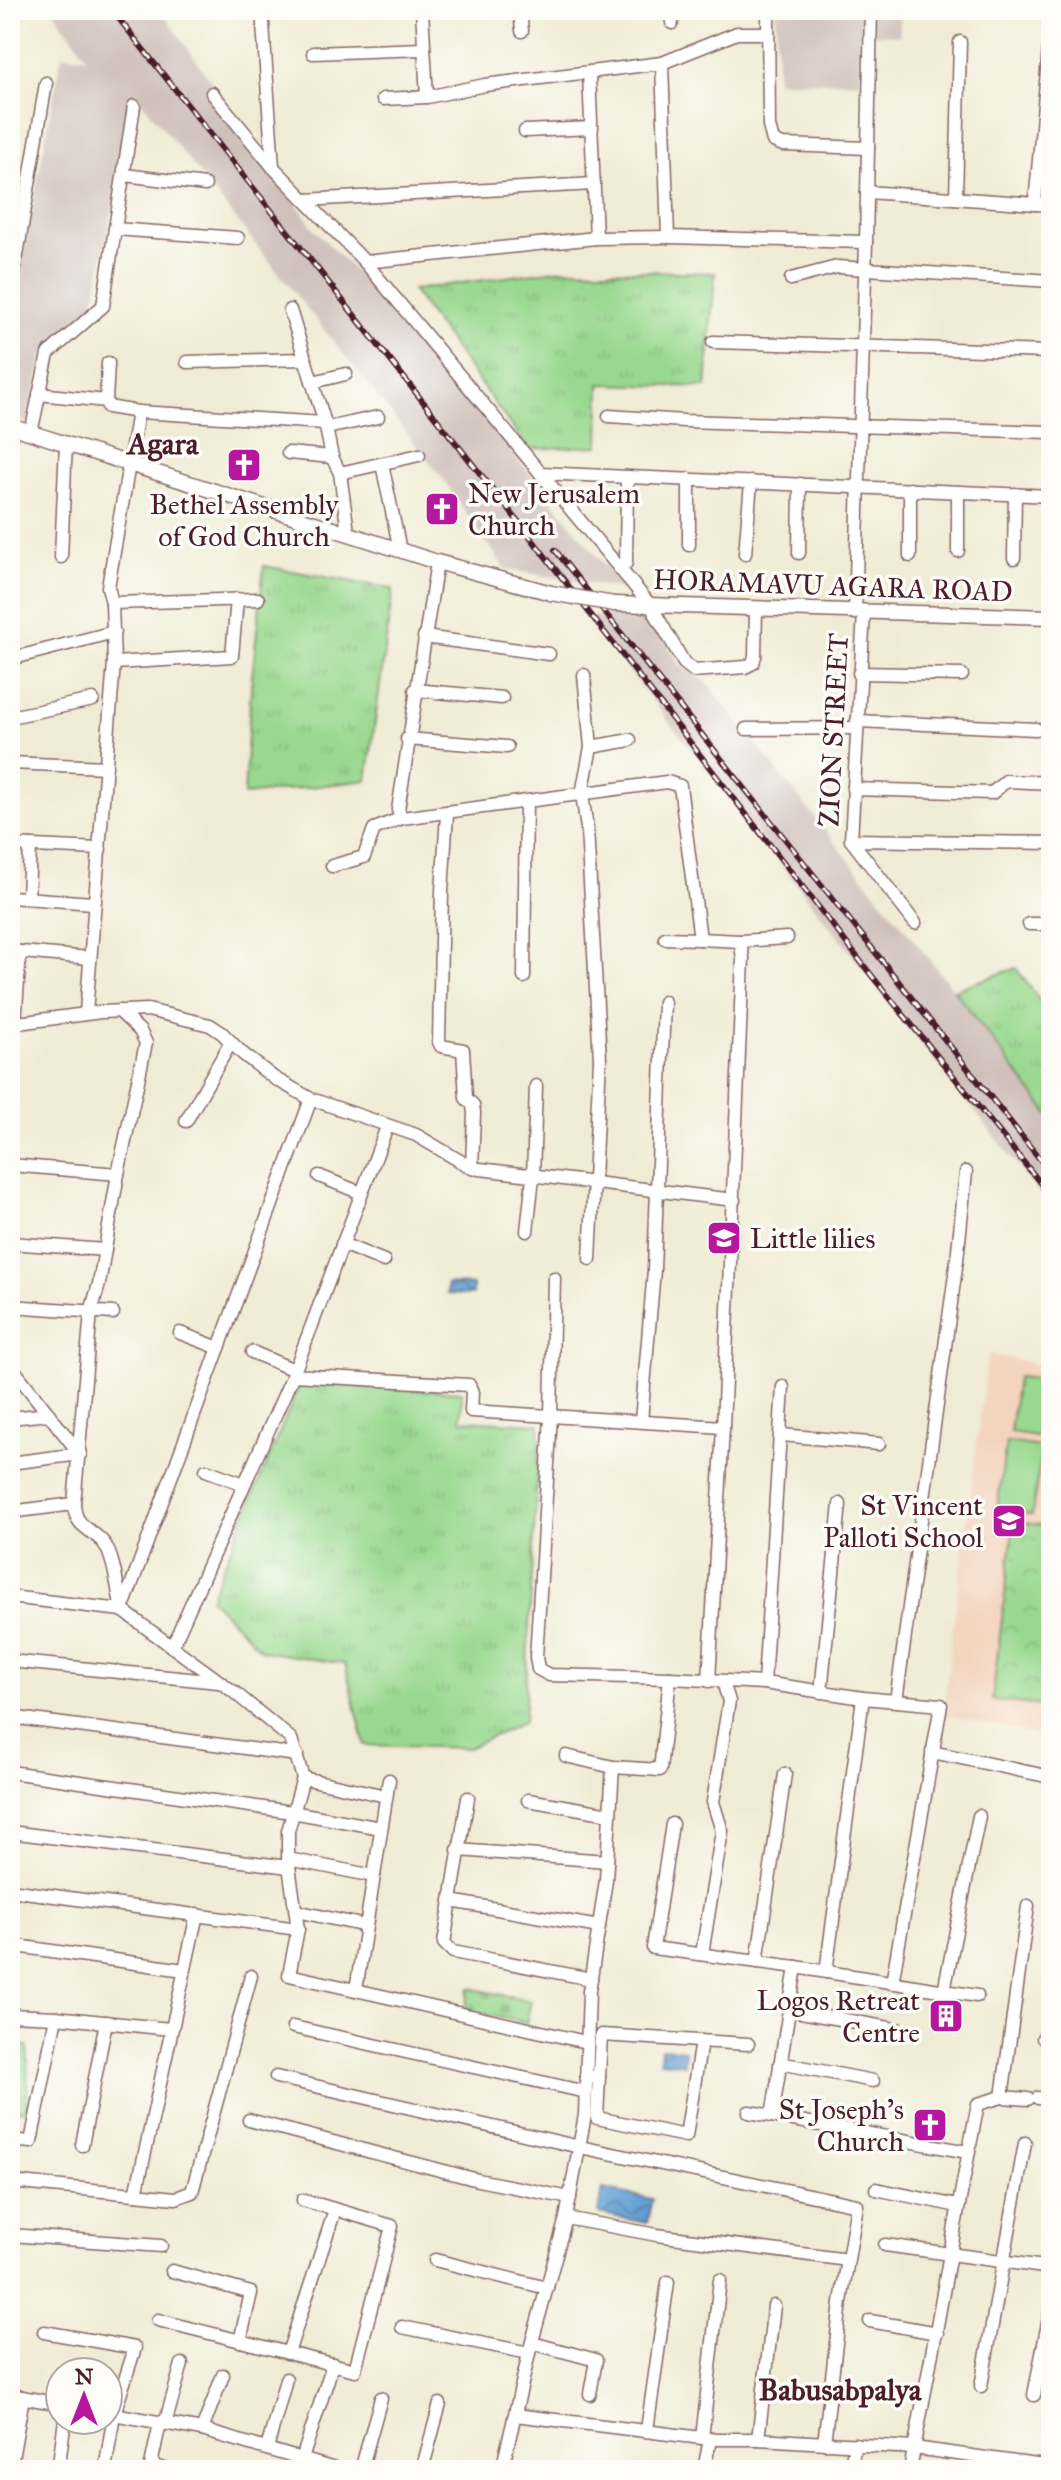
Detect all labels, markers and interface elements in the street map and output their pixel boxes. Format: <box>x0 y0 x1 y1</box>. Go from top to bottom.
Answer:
district label: Agara <box>126 426 200 462</box>
church icon: Bethel Assembly of God Church <box>225 446 263 484</box>
place label: New Jerusalem Church <box>468 476 640 543</box>
place label: Bethel Assembly of God Church <box>150 487 339 554</box>
church icon: New Jerusalem Church <box>423 490 461 528</box>
street label: HORAMAVU AGARA ROAD <box>653 562 1013 609</box>
street label: ZION STREET <box>811 632 856 828</box>
school or university icon: Little lilies <box>705 1219 743 1257</box>
place label: Little lilies <box>750 1221 876 1256</box>
place label: St Vincent Palloti School <box>823 1488 983 1555</box>
school or university icon: St Vincent Palloti School <box>990 1502 1028 1540</box>
place label: Logos Retreat Centre <box>757 1983 920 2050</box>
building icon: Logos Retreat Centre <box>927 1997 965 2035</box>
place label: St Joseph's Church <box>779 2092 904 2159</box>
church icon: St Joseph's Church <box>911 2106 949 2144</box>
north arrow <box>44 2356 124 2436</box>
text: N <box>75 2363 94 2390</box>
district label: Babusabpalya <box>758 2372 923 2408</box>

